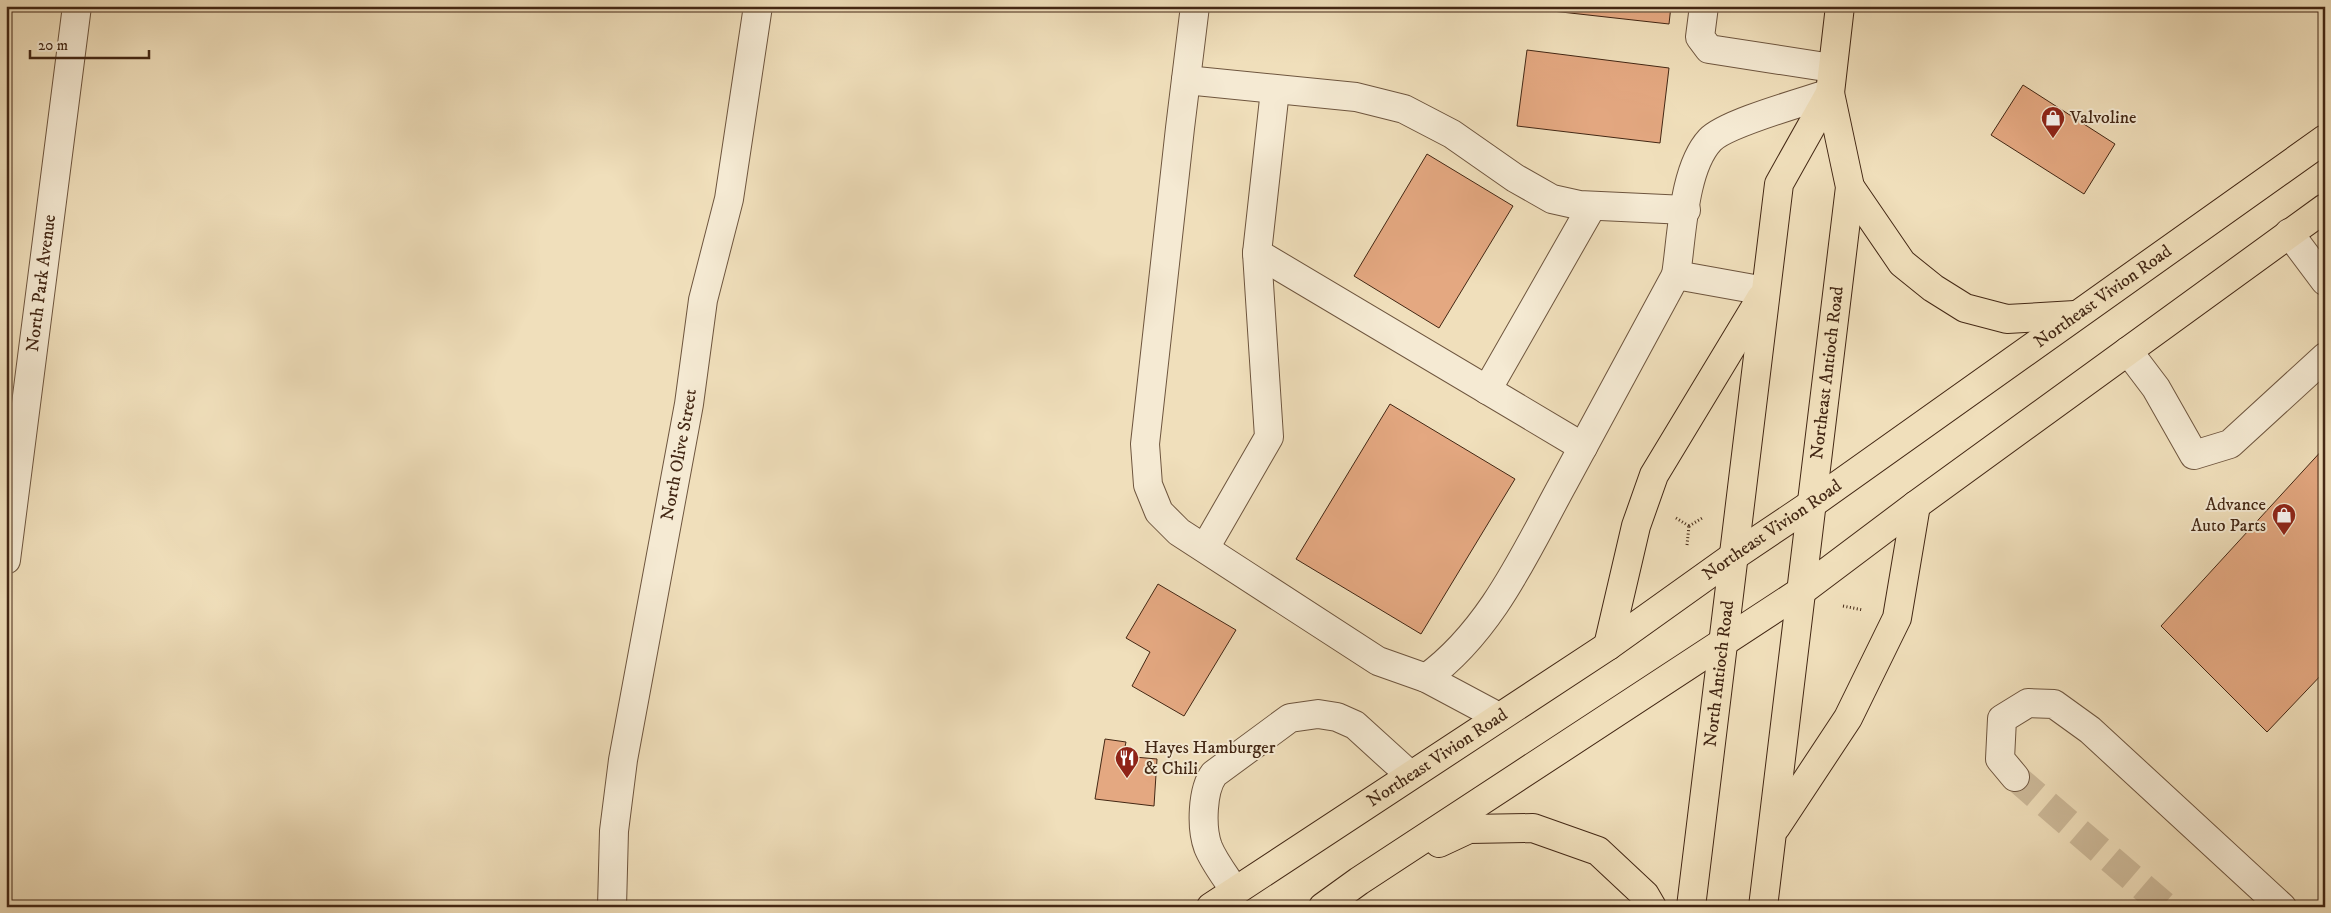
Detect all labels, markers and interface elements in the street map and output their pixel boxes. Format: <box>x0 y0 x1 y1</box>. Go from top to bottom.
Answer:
scale bar <box>30 28 149 60</box>
text: 20 m <box>38 36 68 55</box>
shop icon: Valvoline <box>2040 105 2066 139</box>
place label: Valvoline <box>2069 107 2137 129</box>
street label: North Park Avenue <box>22 213 61 353</box>
street label: Northeast Vivion Road <box>2030 240 2176 353</box>
street label: Northeast Antioch Road <box>1806 285 1849 461</box>
street label: North Olive Street <box>657 387 702 522</box>
street label: Northeast Vivion Road <box>1699 475 1846 586</box>
place label: Advance Auto Parts <box>2191 494 2266 537</box>
shop icon: Advance Auto Parts <box>2271 502 2297 536</box>
street label: North Antioch Road <box>1700 599 1739 748</box>
street label: Northeast Vivion Road <box>1363 704 1512 812</box>
place label: Hayes Hamburger & Chili <box>1144 737 1276 780</box>
restaurant icon: Hayes Hamburger & Chili <box>1114 745 1140 779</box>

